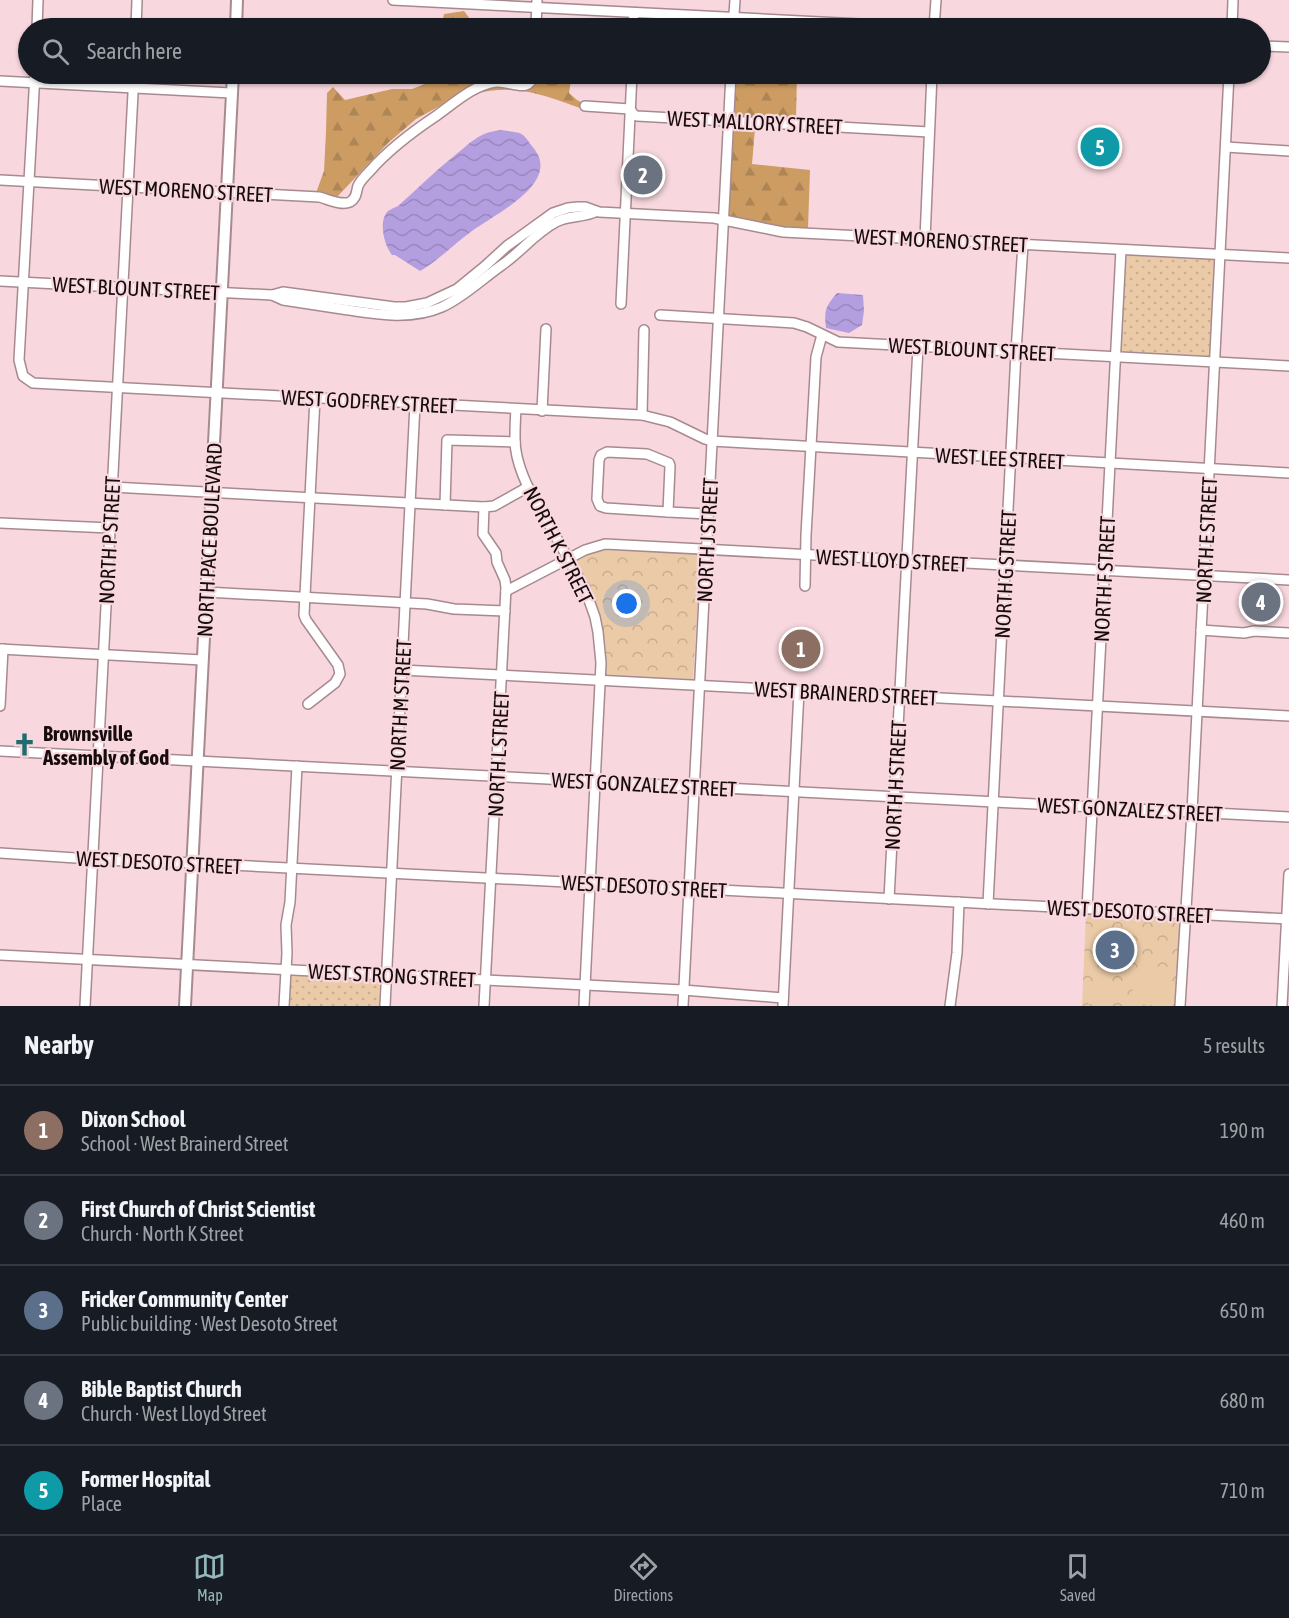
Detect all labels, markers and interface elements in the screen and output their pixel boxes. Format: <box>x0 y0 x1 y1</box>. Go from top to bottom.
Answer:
search box <box>18 18 1271 84</box>
icon: search <box>39 35 72 68</box>
text: Search here <box>87 38 182 64</box>
street label: WEST MALLORY STREET <box>667 105 843 139</box>
pin: 5 <box>1080 124 1120 170</box>
pin: 2 <box>624 152 662 198</box>
street label: WEST MORENO STREET <box>98 173 274 207</box>
street label: WEST MORENO STREET <box>853 223 1029 257</box>
street label: WEST BLOUNT STREET <box>52 272 220 304</box>
street label: WEST BLOUNT STREET <box>888 333 1056 365</box>
street label: WEST GODFREY STREET <box>280 384 458 418</box>
street label: NORTH PACE BOULEVARD <box>192 442 226 638</box>
street label: WEST LEE STREET <box>935 443 1065 473</box>
street label: NORTH P STREET <box>94 475 124 605</box>
street label: NORTH E STREET <box>1191 476 1221 604</box>
street label: NORTH J STREET <box>692 477 722 603</box>
street label: NORTH K STREET <box>519 482 599 608</box>
street label: NORTH G STREET <box>990 509 1020 639</box>
street label: NORTH F STREET <box>1089 515 1119 643</box>
street label: WEST LLOYD STREET <box>815 544 969 576</box>
pin: 4 <box>1242 580 1280 624</box>
your location <box>612 589 641 618</box>
pin: 1 <box>782 626 820 672</box>
street label: NORTH M STREET <box>385 638 415 772</box>
street label: WEST BRAINERD STREET <box>754 676 938 710</box>
street label: NORTH L STREET <box>483 690 513 818</box>
street label: NORTH H STREET <box>880 719 910 851</box>
place label: Brownsville Assembly of God <box>42 721 169 769</box>
church icon: Brownsville Assembly of God <box>12 732 38 758</box>
street label: WEST GONZALEZ STREET <box>551 767 737 801</box>
street label: WEST GONZALEZ STREET <box>1037 792 1223 826</box>
street label: WEST DESOTO STREET <box>75 846 243 878</box>
street label: WEST DESOTO STREET <box>560 870 728 902</box>
street label: WEST DESOTO STREET <box>1046 895 1214 927</box>
pin: 3 <box>1096 928 1134 972</box>
street label: WEST STRONG STREET <box>308 959 476 991</box>
text: Nearby <box>24 1030 94 1060</box>
text: 5 results <box>1203 1034 1265 1057</box>
text: Dixon School <box>81 1106 186 1132</box>
text: 1 <box>39 1119 48 1142</box>
text: 190 m <box>1220 1119 1265 1142</box>
text: School · West Brainerd Street <box>81 1132 289 1155</box>
text: First Church of Christ Scientist <box>81 1196 315 1222</box>
text: 2 <box>39 1209 48 1232</box>
text: 460 m <box>1220 1209 1265 1232</box>
text: Church · North K Street <box>81 1222 244 1245</box>
text: Fricker Community Center <box>81 1286 288 1312</box>
text: 3 <box>39 1299 48 1322</box>
text: 650 m <box>1220 1299 1265 1322</box>
text: Public building · West Desoto Street <box>81 1312 338 1335</box>
text: Bible Baptist Church <box>81 1376 242 1402</box>
text: 4 <box>39 1389 48 1412</box>
text: 680 m <box>1220 1389 1265 1412</box>
text: Church · West Lloyd Street <box>81 1402 267 1425</box>
text: Former Hospital <box>81 1466 210 1492</box>
text: 5 <box>39 1479 48 1502</box>
text: 710 m <box>1220 1479 1265 1502</box>
text: Place <box>81 1492 122 1515</box>
tab: Map <box>193 1550 226 1604</box>
tab: Directions <box>613 1550 673 1604</box>
tab: Saved <box>1060 1550 1095 1604</box>

